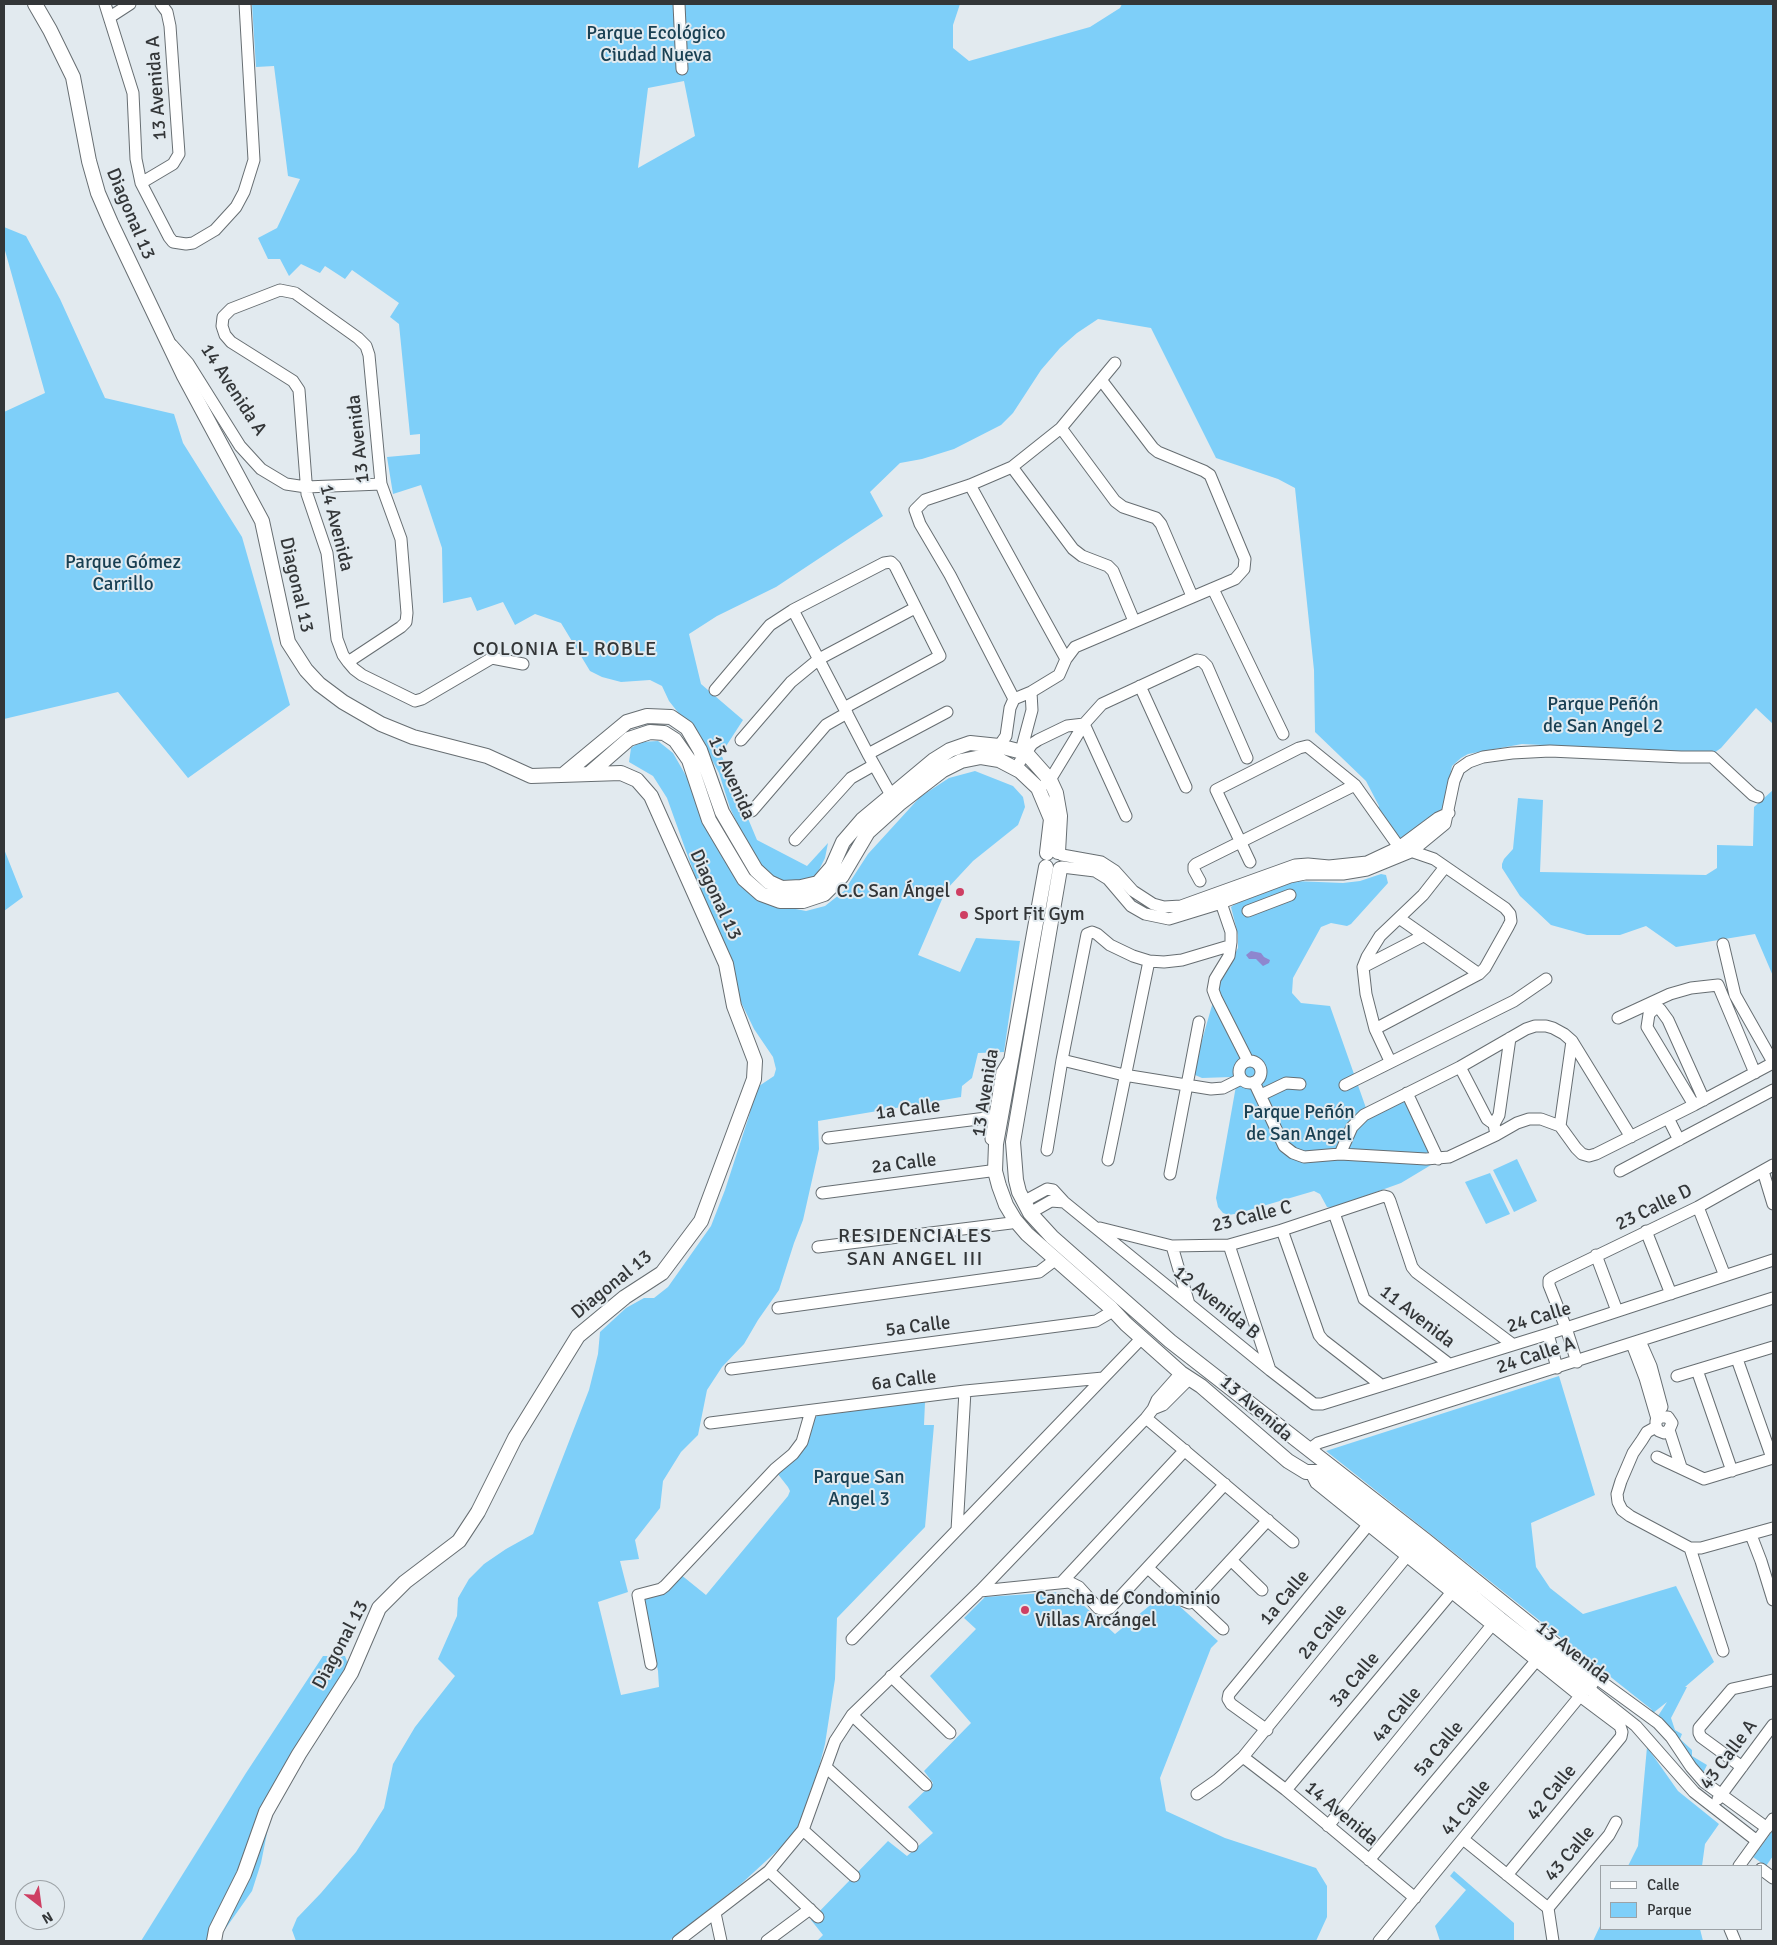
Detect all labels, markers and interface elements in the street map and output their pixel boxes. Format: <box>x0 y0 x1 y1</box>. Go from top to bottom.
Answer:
park label: Parque Ecológico Ciudad Nueva <box>586 23 726 67</box>
street label: 13 Avenida A <box>142 35 172 141</box>
street label: Diagonal 13 <box>101 165 159 263</box>
street label: 14 Avenida A <box>195 340 271 440</box>
street label: 13 Avenida <box>343 393 375 485</box>
street label: 14 Avenida <box>314 482 358 574</box>
street label: Diagonal 13 <box>274 535 318 635</box>
park label: Parque Gómez Carrillo <box>65 552 181 596</box>
district label: COLONIA EL ROBLE <box>471 638 659 662</box>
park label: Parque Peñón de San Angel 2 <box>1543 694 1663 738</box>
street label: 13 Avenida <box>702 733 760 823</box>
street label: Diagonal 13 <box>684 846 746 944</box>
place label: C.C San Ángel <box>837 881 950 903</box>
marker: C.C San Ángel <box>954 886 966 898</box>
place label: Sport Fit Gym <box>974 904 1085 926</box>
marker: Sport Fit Gym <box>958 909 970 921</box>
street label: 13 Avenida <box>968 1047 1004 1139</box>
street label: 1a Calle <box>874 1095 942 1125</box>
park label: Parque Peñón de San Angel <box>1243 1102 1355 1146</box>
street label: 2a Calle <box>870 1149 938 1179</box>
street label: 23 Calle D <box>1612 1180 1696 1236</box>
street label: 23 Calle C <box>1210 1196 1294 1238</box>
district label: RESIDENCIALES SAN ANGEL III <box>836 1225 994 1272</box>
street label: Diagonal 13 <box>567 1246 657 1324</box>
street label: 12 Avenida B <box>1168 1261 1264 1345</box>
street label: 11 Avenida <box>1375 1281 1459 1353</box>
street label: 24 Calle <box>1504 1297 1574 1339</box>
street label: 5a Calle <box>884 1312 952 1342</box>
street label: 24 Calle A <box>1494 1333 1578 1379</box>
street label: 6a Calle <box>870 1366 938 1396</box>
street label: 13 Avenida <box>1215 1371 1297 1447</box>
park label: Parque San Angel 3 <box>813 1467 905 1511</box>
street label: 1a Calle <box>1255 1566 1315 1630</box>
place label: Cancha de Condominio Villas Arcángel <box>1035 1588 1220 1632</box>
street label: Diagonal 13 <box>308 1597 374 1693</box>
street label: 2a Calle <box>1294 1599 1352 1665</box>
marker: Cancha de Condominio Villas Arcángel <box>1019 1604 1031 1616</box>
street label: 13 Avenida <box>1531 1617 1615 1689</box>
street label: 3a Calle <box>1325 1648 1385 1712</box>
street label: 4a Calle <box>1368 1682 1426 1748</box>
street label: 43 Calle A <box>1695 1715 1763 1795</box>
street label: 5a Calle <box>1409 1717 1469 1781</box>
street label: 42 Calle <box>1522 1760 1582 1826</box>
street label: 41 Calle <box>1436 1775 1496 1841</box>
street label: 14 Avenida <box>1300 1777 1382 1851</box>
street label: 43 Calle <box>1540 1821 1600 1887</box>
legend <box>1600 1865 1762 1930</box>
text: Calle <box>1647 1876 1680 1894</box>
north arrow <box>15 1880 65 1930</box>
text: Parque <box>1647 1901 1692 1919</box>
text: N <box>39 1908 56 1927</box>

